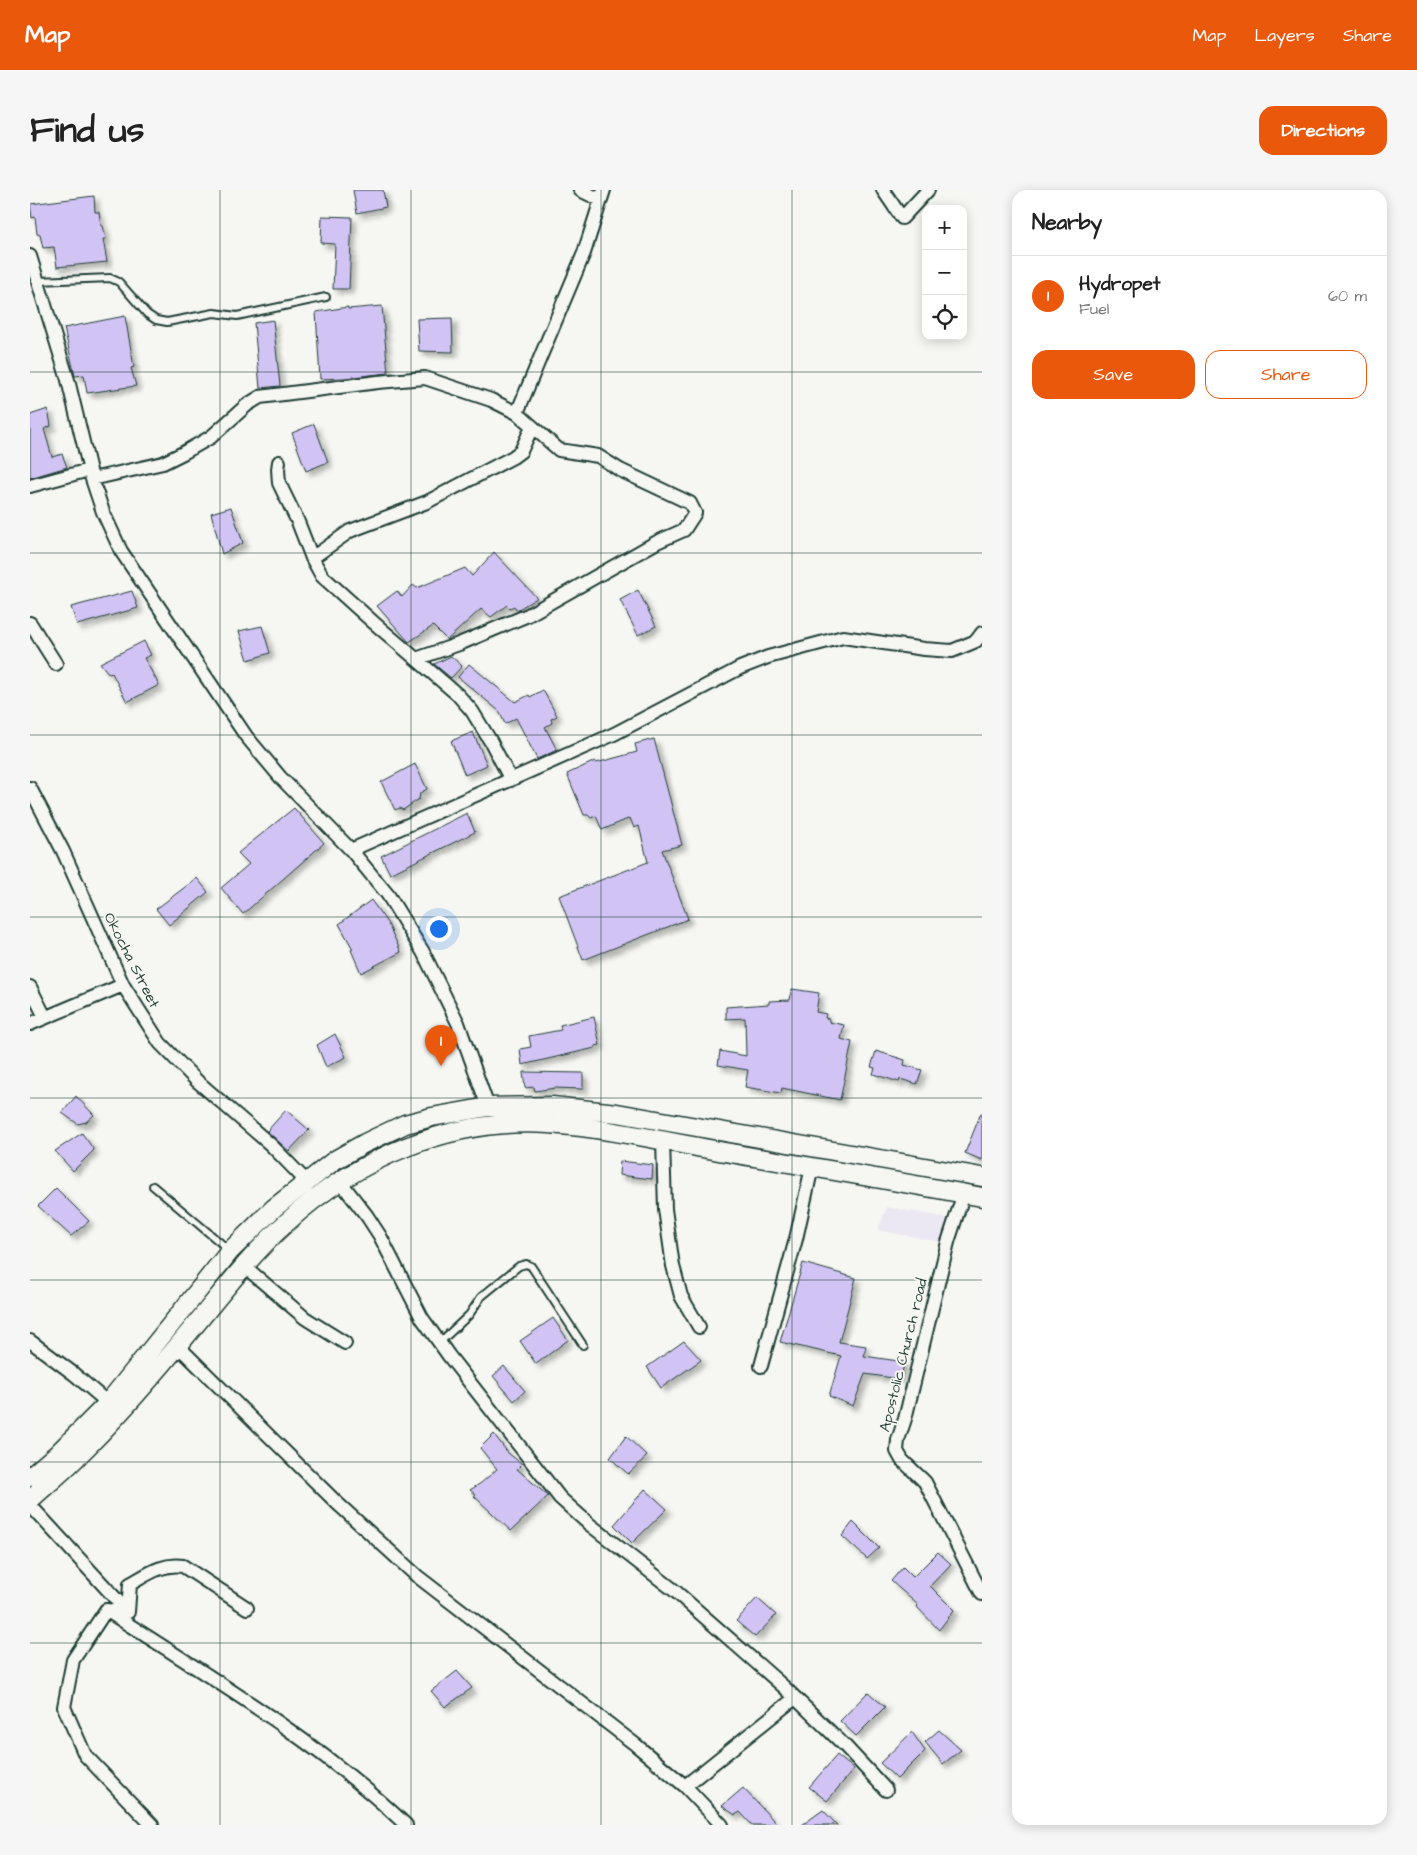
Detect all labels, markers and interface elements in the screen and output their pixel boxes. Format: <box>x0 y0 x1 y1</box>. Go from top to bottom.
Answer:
text: Map <box>25 18 70 52</box>
text: Map <box>1192 23 1226 48</box>
text: Layers <box>1254 23 1315 48</box>
text: Share <box>1343 23 1392 48</box>
text: Find us <box>30 106 144 155</box>
button: Directions <box>1259 106 1387 155</box>
map controls <box>922 205 967 340</box>
button: + <box>922 205 967 250</box>
text: Nearby <box>1032 208 1102 237</box>
button: − <box>922 250 967 295</box>
text: Hydropet <box>1079 271 1160 298</box>
text: 1 <box>1047 285 1049 307</box>
text: 60 m <box>1328 285 1367 307</box>
button: locate <box>922 295 967 340</box>
text: Fuel <box>1079 298 1109 320</box>
button: Save <box>1032 350 1195 399</box>
button: Share <box>1205 350 1367 399</box>
street label: Okocha Street <box>98 909 165 1012</box>
your location <box>426 916 452 942</box>
pin: 1 <box>425 1025 457 1066</box>
street label: Apostolic Church road <box>874 1276 933 1434</box>

